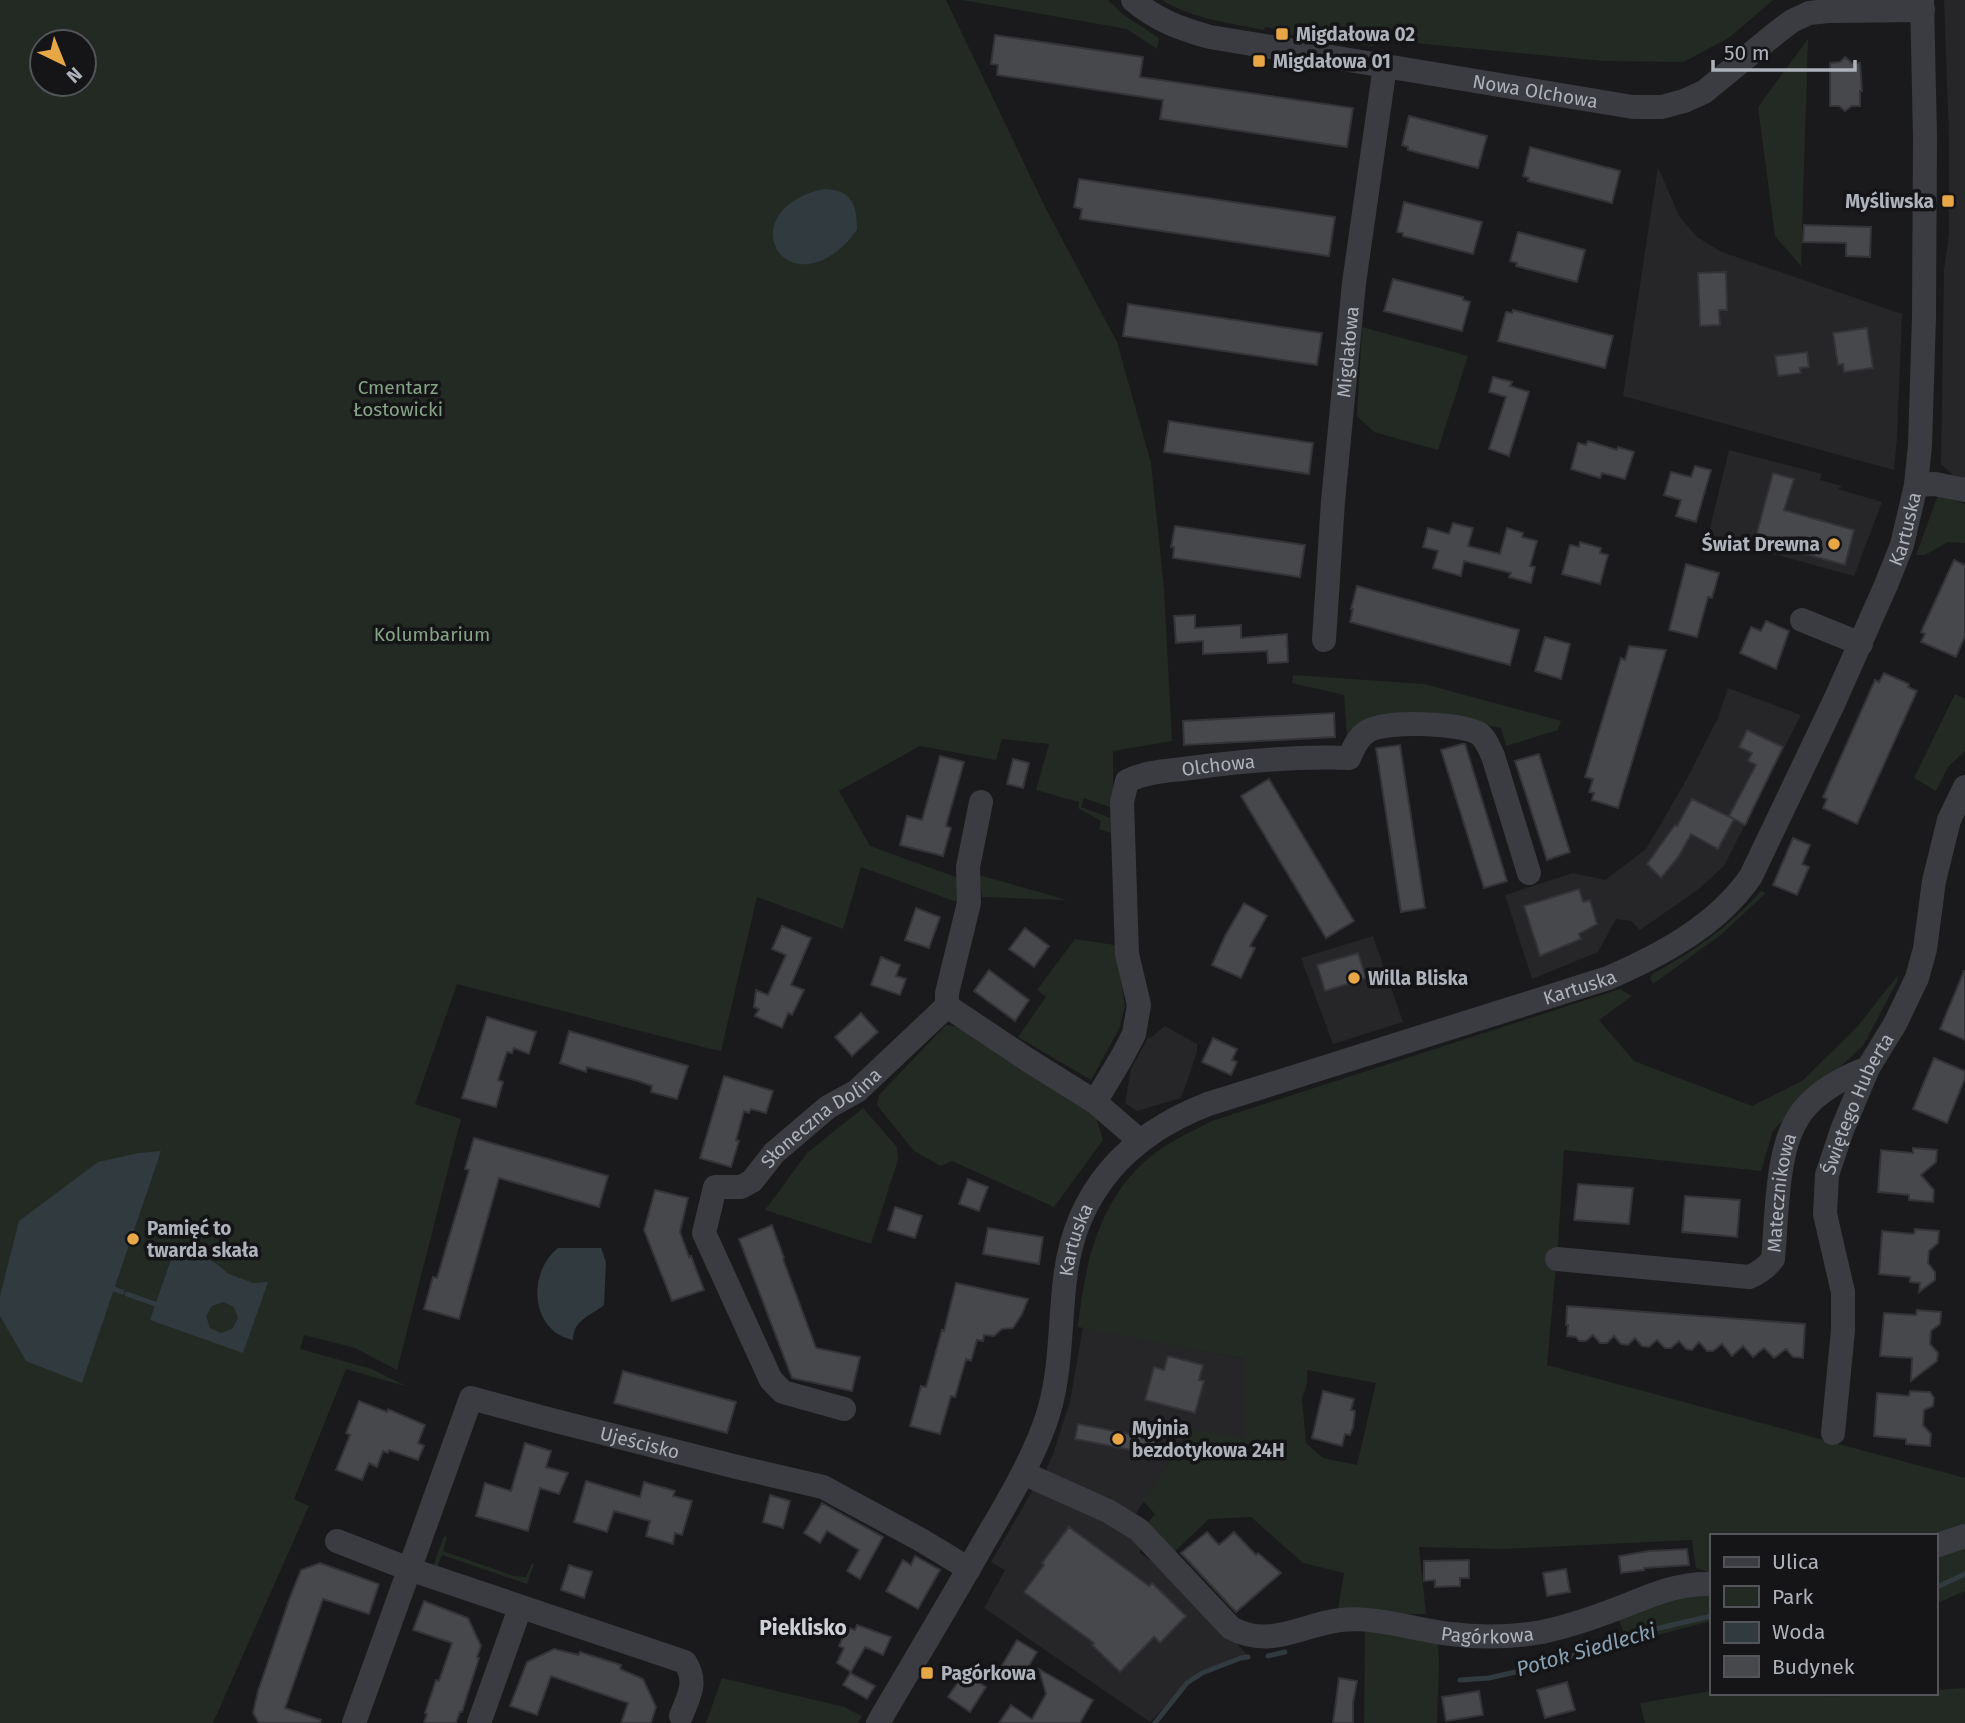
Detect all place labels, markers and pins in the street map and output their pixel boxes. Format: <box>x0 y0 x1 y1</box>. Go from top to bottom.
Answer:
place label: Migdałowa 02 <box>1296 23 1415 46</box>
marker: Migdałowa 02 <box>1274 26 1290 42</box>
place label: Migdałowa 01 <box>1273 50 1391 73</box>
marker: Migdałowa 01 <box>1251 53 1267 69</box>
place label: Myśliwska <box>1845 190 1934 213</box>
marker: Myśliwska <box>1940 193 1956 209</box>
place label: Świat Drewna <box>1702 532 1820 556</box>
marker: Świat Drewna <box>1826 536 1842 552</box>
place label: Willa Bliska <box>1368 967 1468 990</box>
marker: Willa Bliska <box>1346 970 1362 986</box>
place label: Pamięć to twarda skała <box>147 1217 259 1262</box>
marker: Pamięć to twarda skała <box>125 1231 141 1247</box>
place label: Myjnia bezdotykowa 24H <box>1132 1417 1285 1462</box>
marker: Myjnia bezdotykowa 24H <box>1110 1431 1126 1447</box>
place label: Pagórkowa <box>941 1662 1036 1685</box>
marker: Pagórkowa <box>919 1665 935 1681</box>

